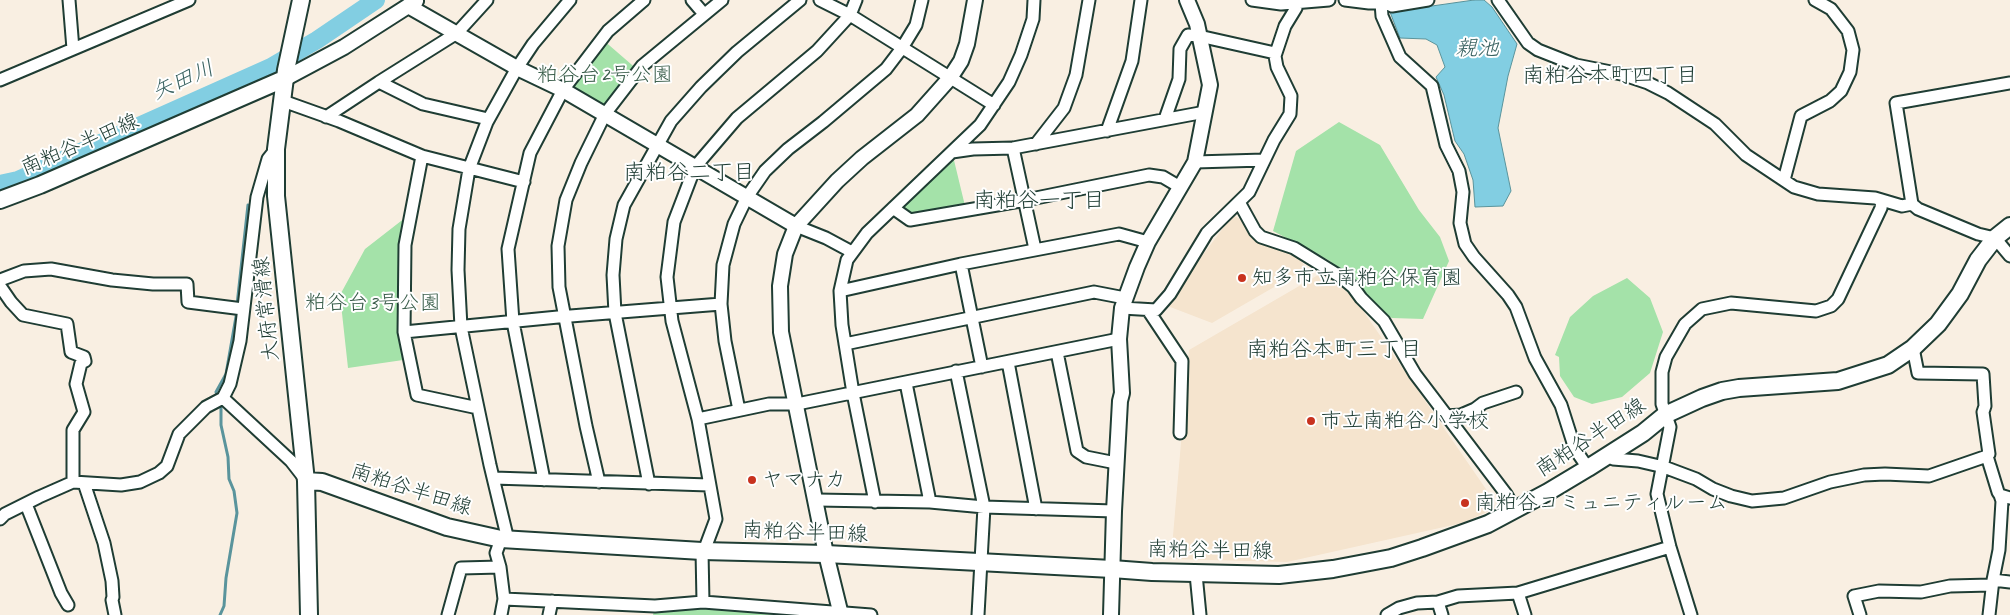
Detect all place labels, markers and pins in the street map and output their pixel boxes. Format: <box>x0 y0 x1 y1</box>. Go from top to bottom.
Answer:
place label: 知多市立南粕谷保育園 <box>1252 265 1462 291</box>
marker: 知多市立南粕谷保育園 <box>1236 272 1248 284</box>
place label: 市立南粕谷小学校 <box>1321 408 1489 434</box>
marker: 市立南粕谷小学校 <box>1305 415 1317 427</box>
place label: ヤマナカ <box>762 467 846 493</box>
marker: ヤマナカ <box>746 474 758 486</box>
place label: 南粕谷コミュニティルーム <box>1475 490 1728 516</box>
marker: 南粕谷コミュニティルーム <box>1459 497 1471 509</box>

